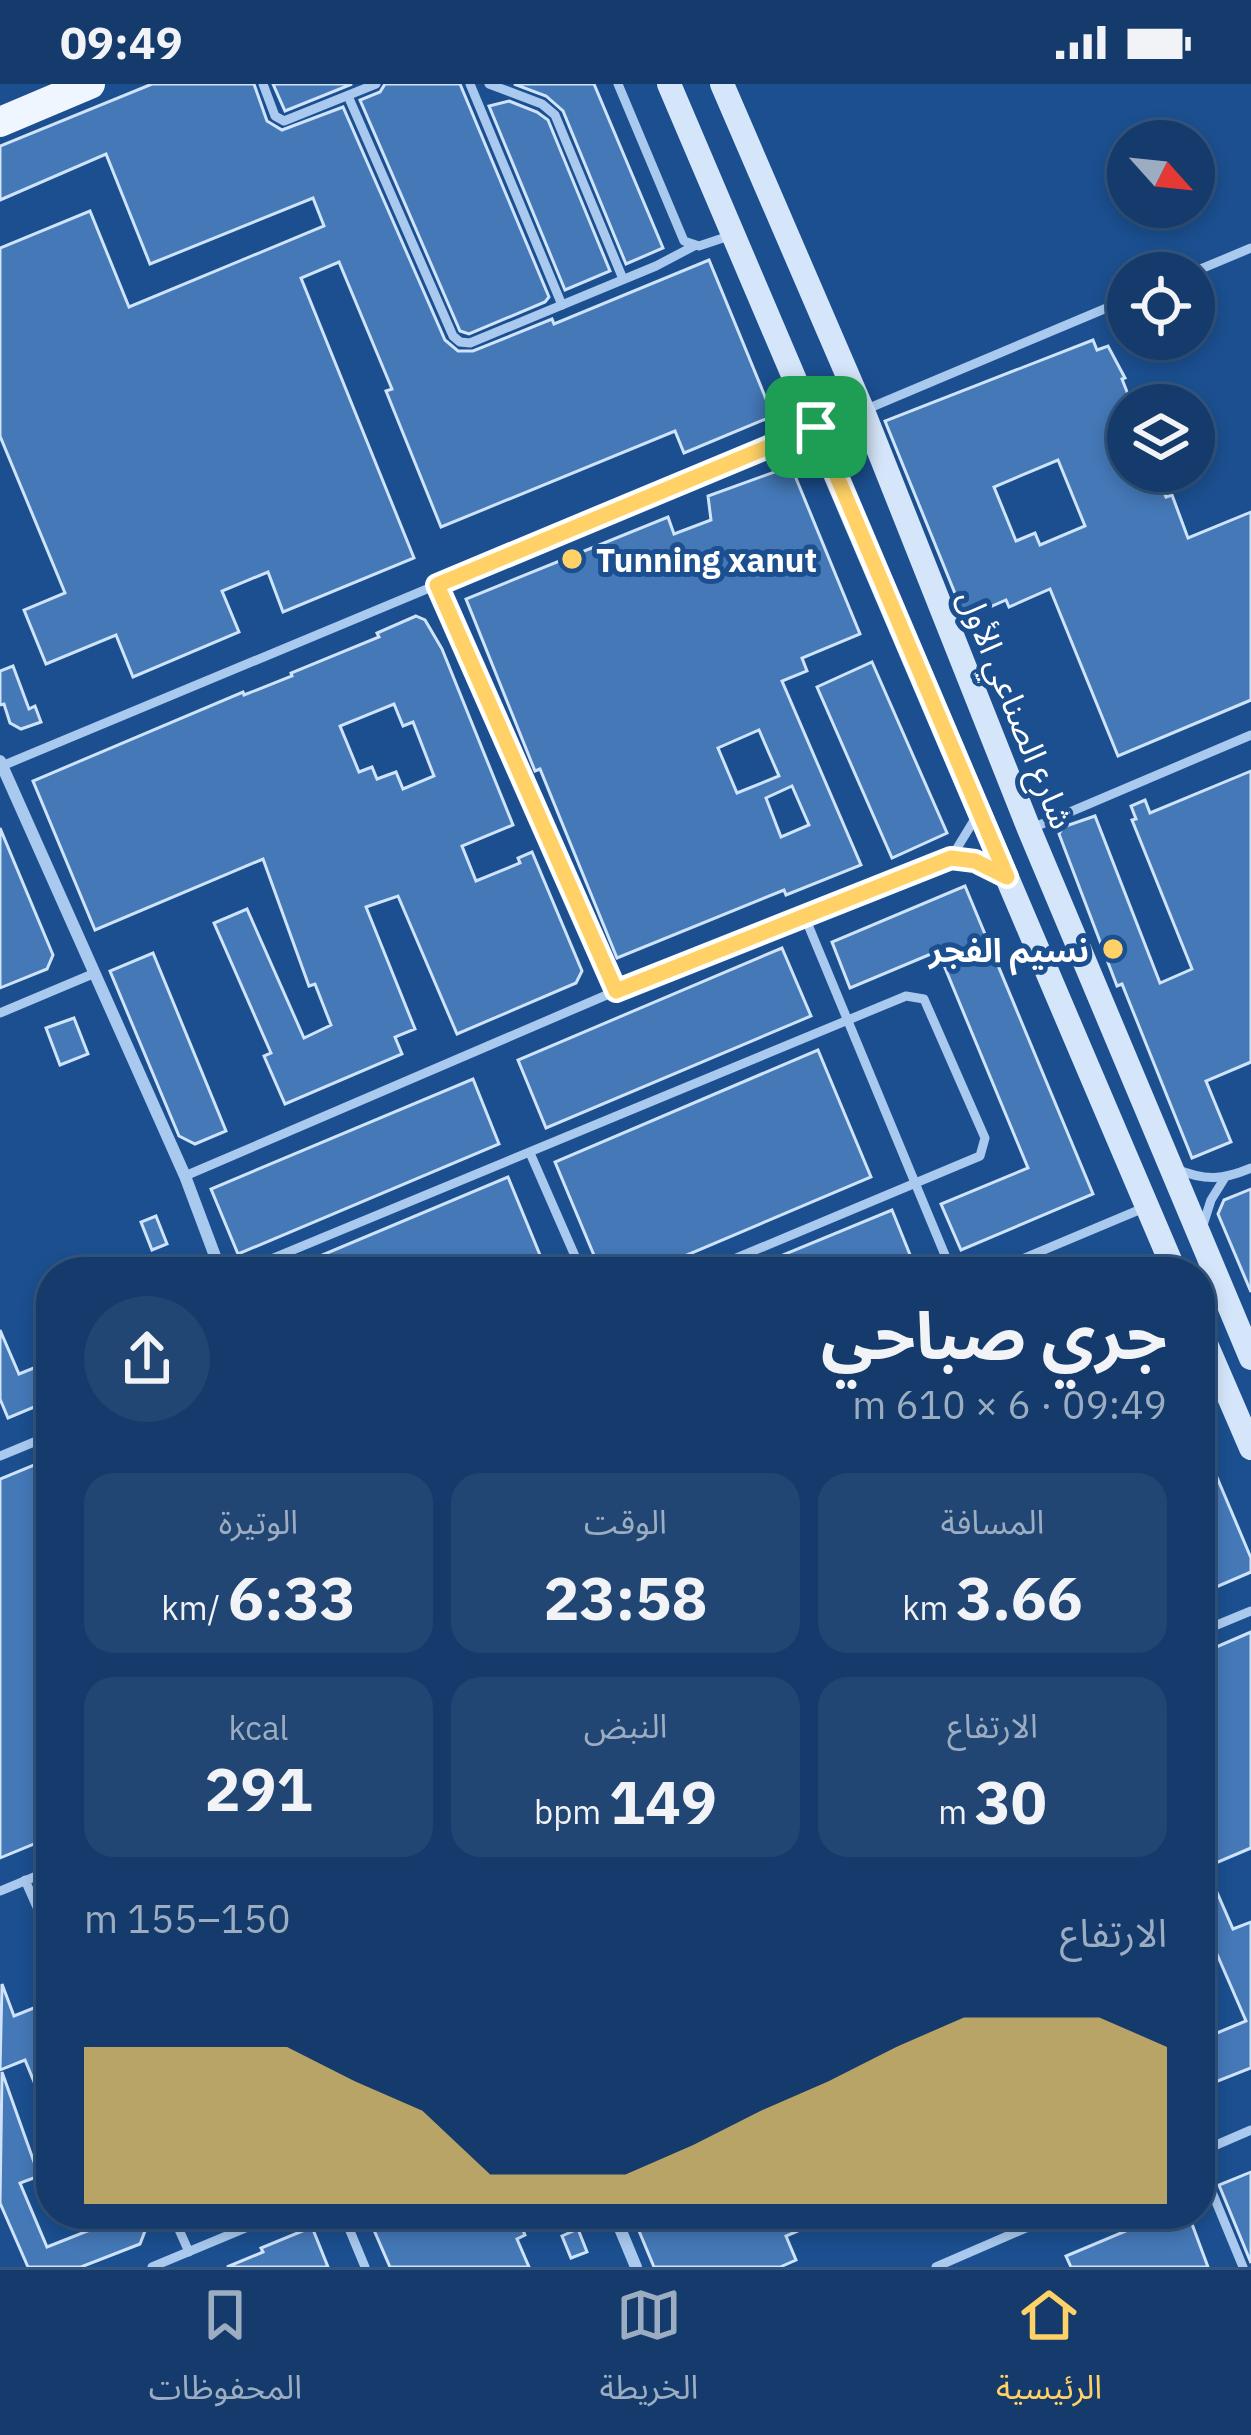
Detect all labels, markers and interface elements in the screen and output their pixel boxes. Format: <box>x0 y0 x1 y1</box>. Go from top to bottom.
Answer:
text: 09:49 <box>60 13 183 71</box>
north arrow <box>1107 120 1215 228</box>
map controls <box>1107 120 1215 492</box>
button: locate <box>1107 252 1215 360</box>
pin <box>765 376 867 478</box>
button: layers <box>1107 384 1215 492</box>
icon: arrive <box>783 394 849 460</box>
place label: Tunning xanut <box>596 538 817 581</box>
marker: Tunning xanut <box>559 546 585 572</box>
street label: شارع الصناعي الأول <box>945 583 1085 837</box>
place label: نسيم الفجر <box>927 928 1089 976</box>
marker: نسيم الفجر <box>1100 936 1126 962</box>
text: جري صباحي <box>821 1291 1167 1377</box>
button: share <box>84 1296 210 1422</box>
text: 09:49 · 6 × 610 m <box>852 1379 1167 1430</box>
text: الوتيرة <box>219 1500 298 1543</box>
text: الوقت <box>584 1500 667 1543</box>
text: المسافة <box>941 1500 1044 1543</box>
text: 6:33 <box>228 1558 356 1637</box>
text: 23:58 <box>544 1558 707 1637</box>
text: 3.66 <box>956 1558 1083 1637</box>
text: /km <box>161 1586 228 1629</box>
text: km <box>902 1586 956 1629</box>
text: النبض <box>584 1704 667 1747</box>
text: الارتفاع <box>947 1704 1038 1747</box>
text: kcal <box>228 1706 289 1749</box>
text: 291 <box>205 1749 313 1828</box>
text: 149 <box>609 1762 717 1841</box>
text: 30 <box>975 1762 1047 1841</box>
text: bpm <box>534 1790 609 1833</box>
text: m <box>938 1790 975 1833</box>
text: 150–155 m <box>84 1893 291 1944</box>
text: الارتفاع <box>1060 1907 1167 1958</box>
tab: المحفوظات <box>149 2282 302 2423</box>
tab: الخريطة <box>600 2282 698 2423</box>
tab: الرئيسية <box>996 2282 1102 2423</box>

